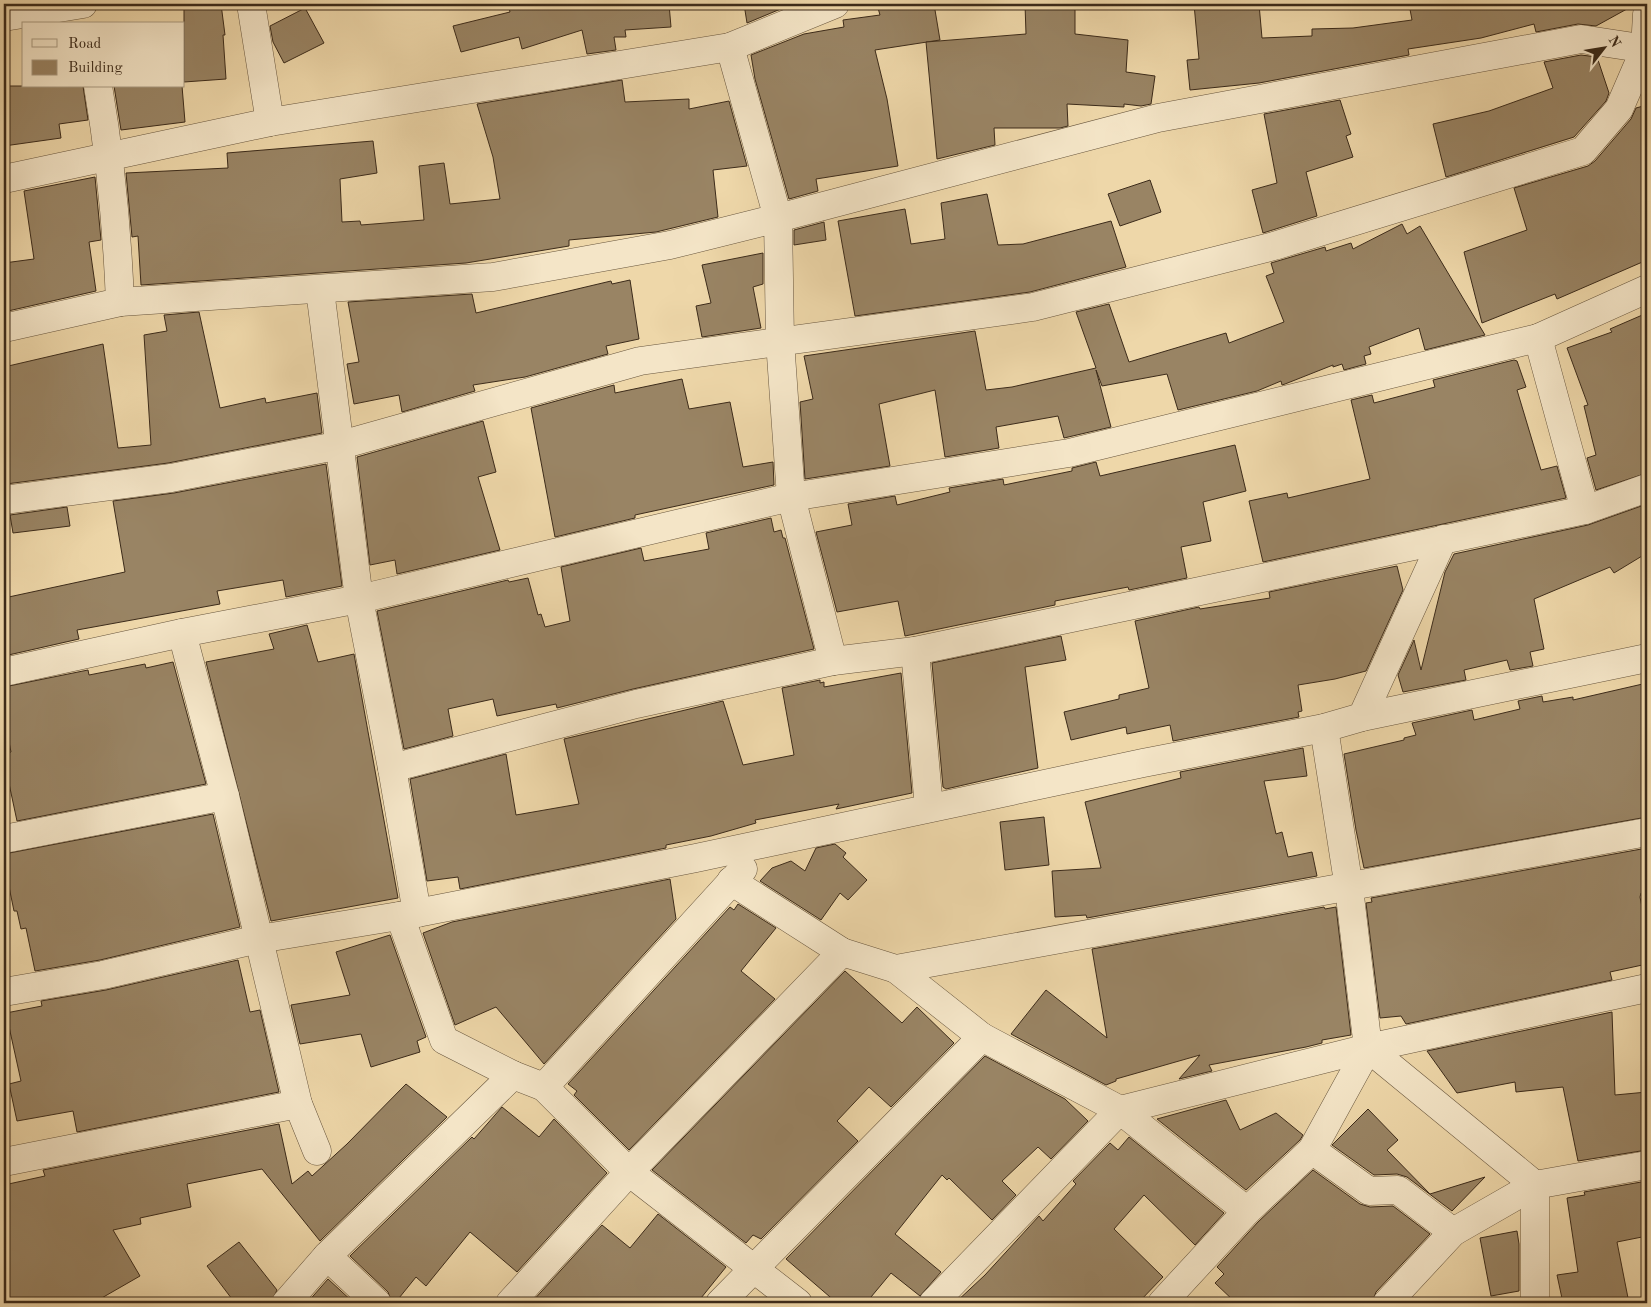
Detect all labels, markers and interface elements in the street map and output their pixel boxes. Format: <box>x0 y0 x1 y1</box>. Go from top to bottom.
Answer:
legend <box>22 22 185 88</box>
north arrow <box>1578 22 1628 72</box>
text: N <box>1606 34 1623 50</box>
text: Road <box>68 37 102 52</box>
text: Building <box>68 61 123 76</box>

